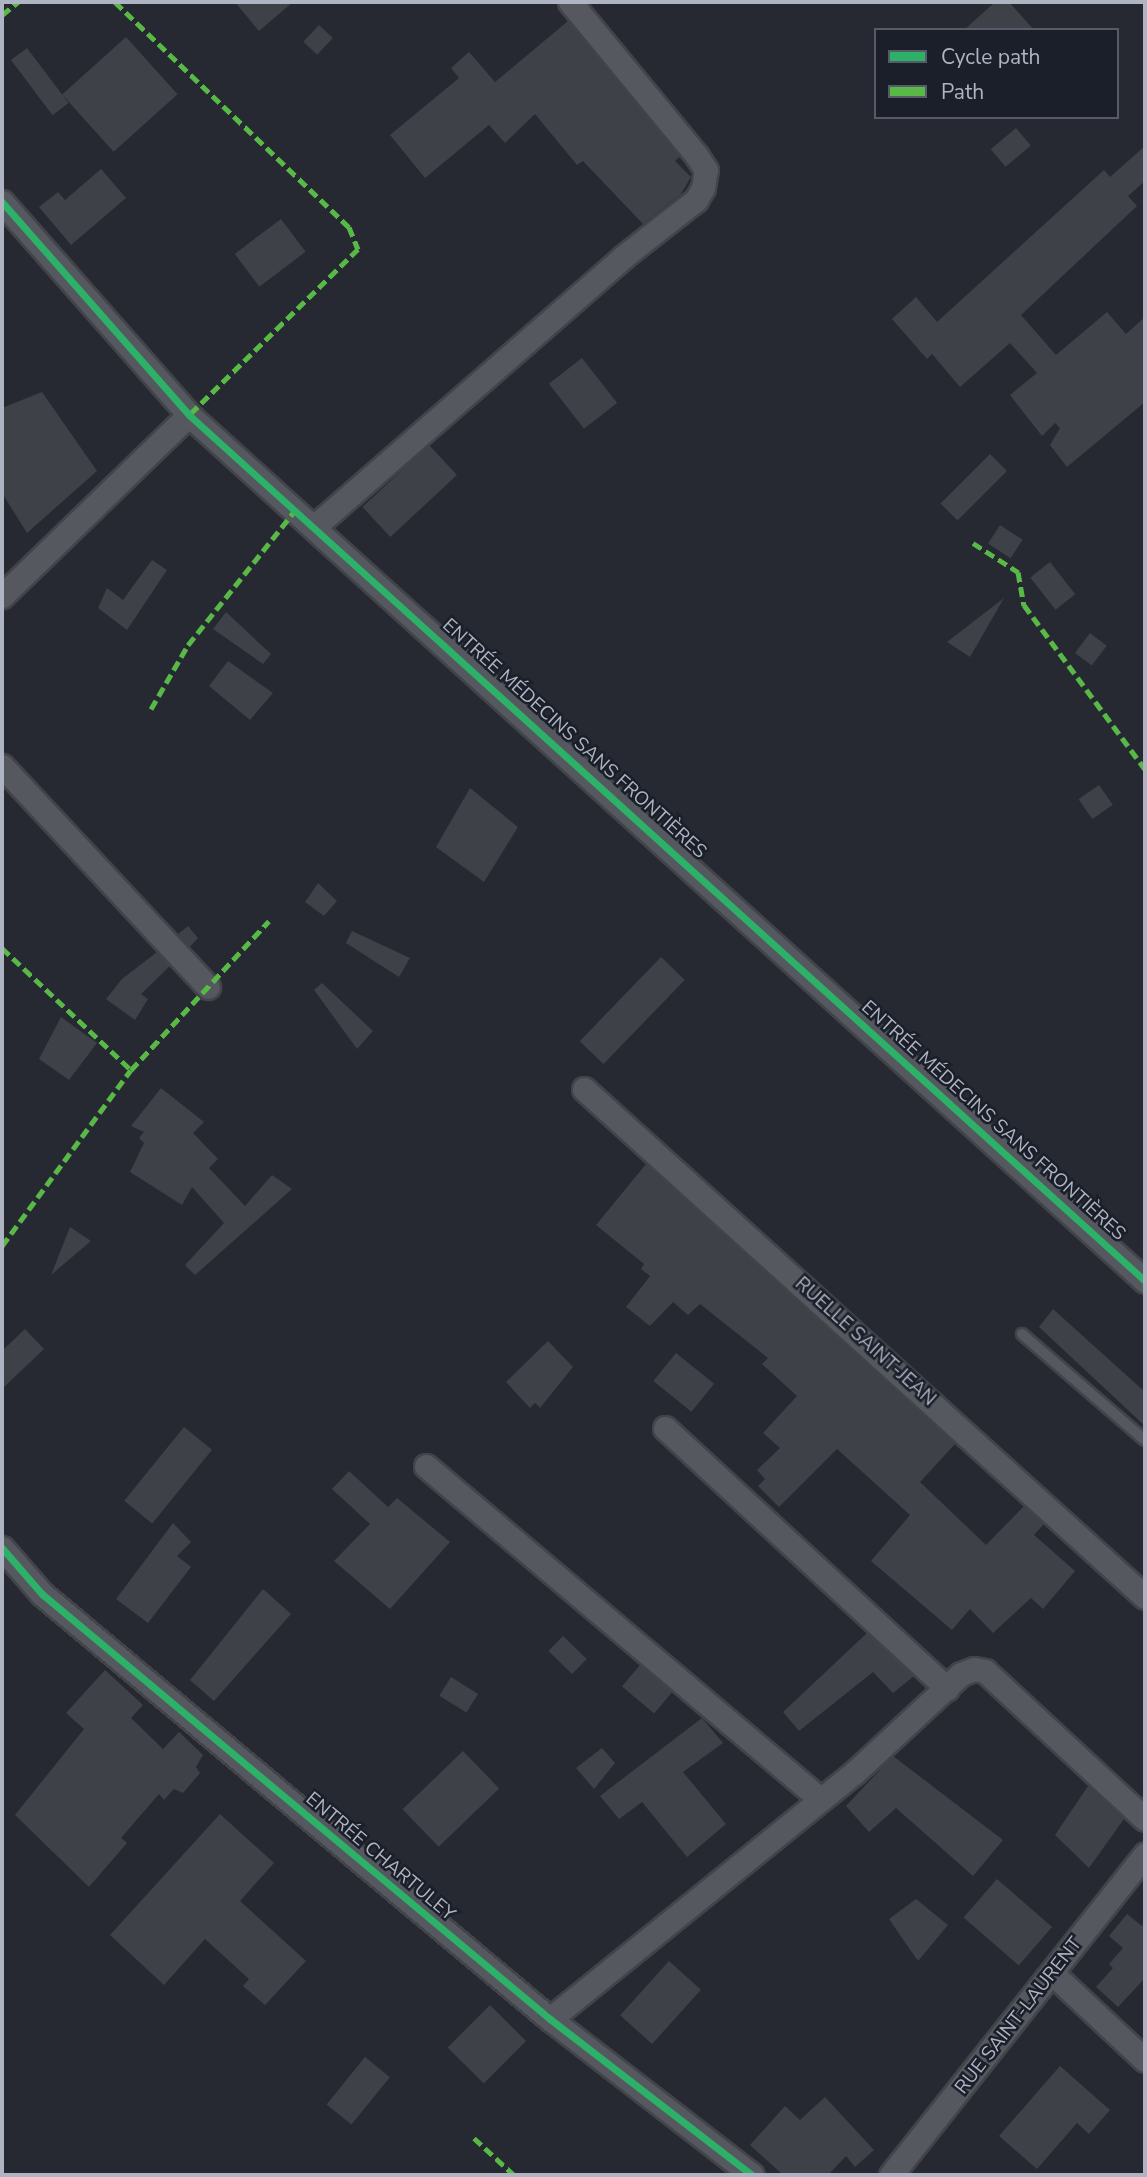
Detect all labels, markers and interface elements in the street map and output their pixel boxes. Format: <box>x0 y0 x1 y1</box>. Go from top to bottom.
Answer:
legend <box>874 28 1119 119</box>
text: Cycle path <box>941 43 1040 71</box>
text: Path <box>941 78 984 106</box>
street label: ENTRÉE MÉDECINS SANS FRONTIÈRES <box>437 614 711 864</box>
street label: ENTRÉE MÉDECINS SANS FRONTIÈRES <box>856 996 1130 1246</box>
street label: RUELLE SAINT-JEAN <box>790 1273 940 1411</box>
street label: ENTRÉE CHARTULEY <box>301 1788 459 1926</box>
street label: RUE SAINT-LAURENT <box>951 1933 1087 2099</box>

